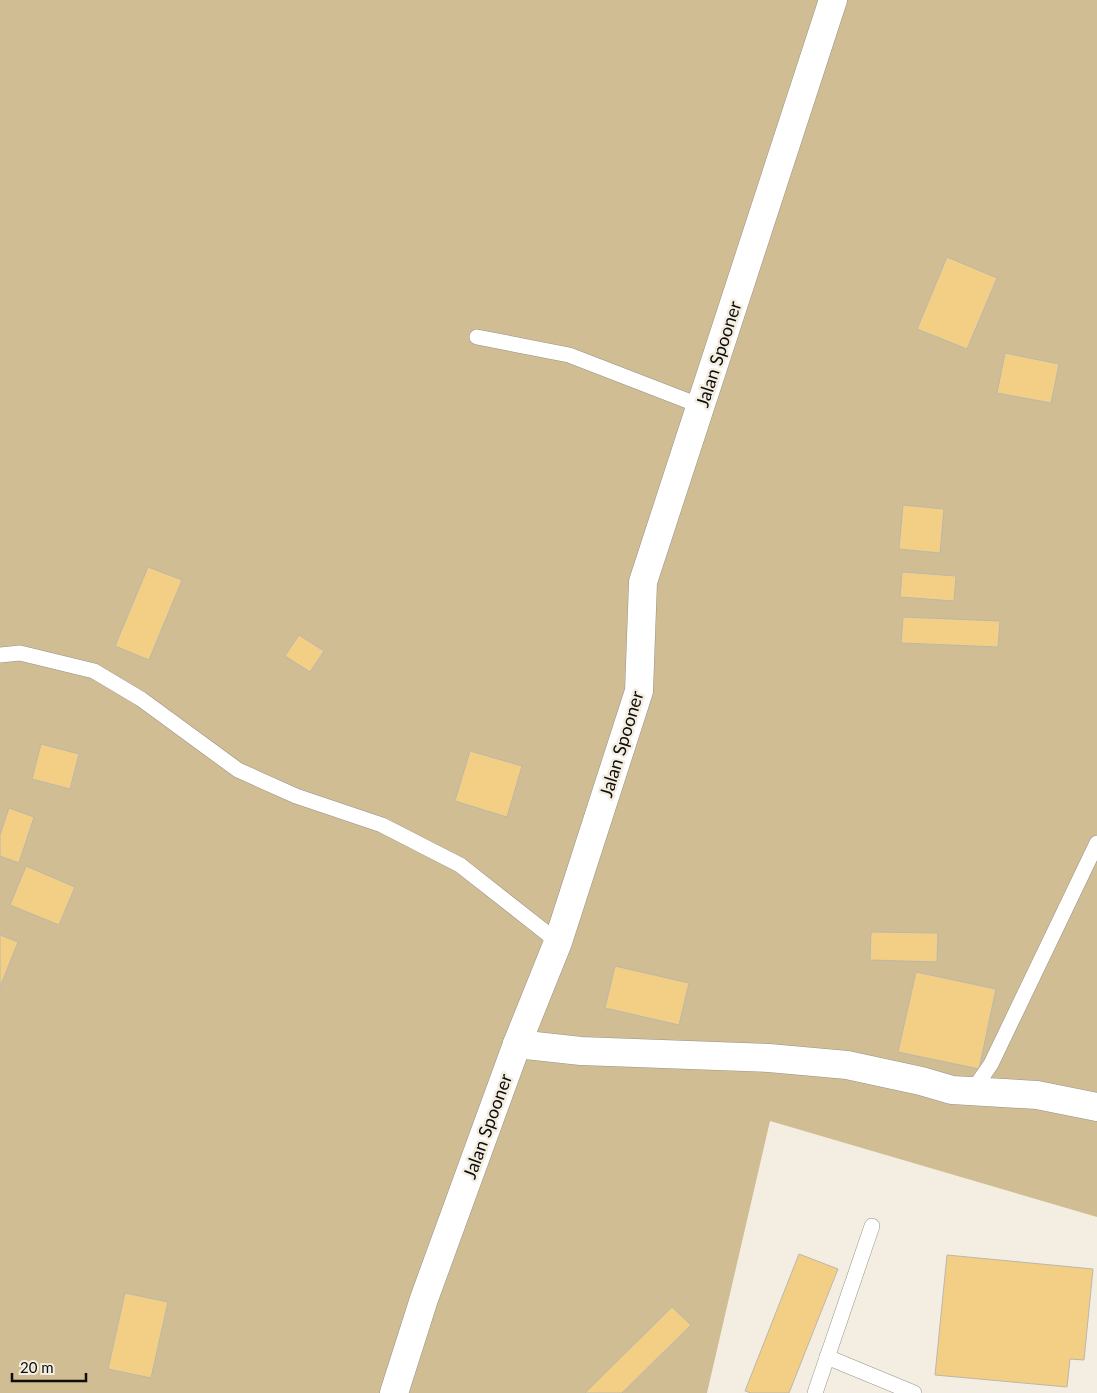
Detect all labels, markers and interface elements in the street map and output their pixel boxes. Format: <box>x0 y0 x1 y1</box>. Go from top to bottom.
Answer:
street label: Jalan Spooner <box>691 298 746 410</box>
street label: Jalan Spooner <box>594 688 648 800</box>
street label: Jalan Spooner <box>458 1070 516 1182</box>
scale bar <box>12 1350 86 1382</box>
text: 20 m <box>20 1358 54 1376</box>

